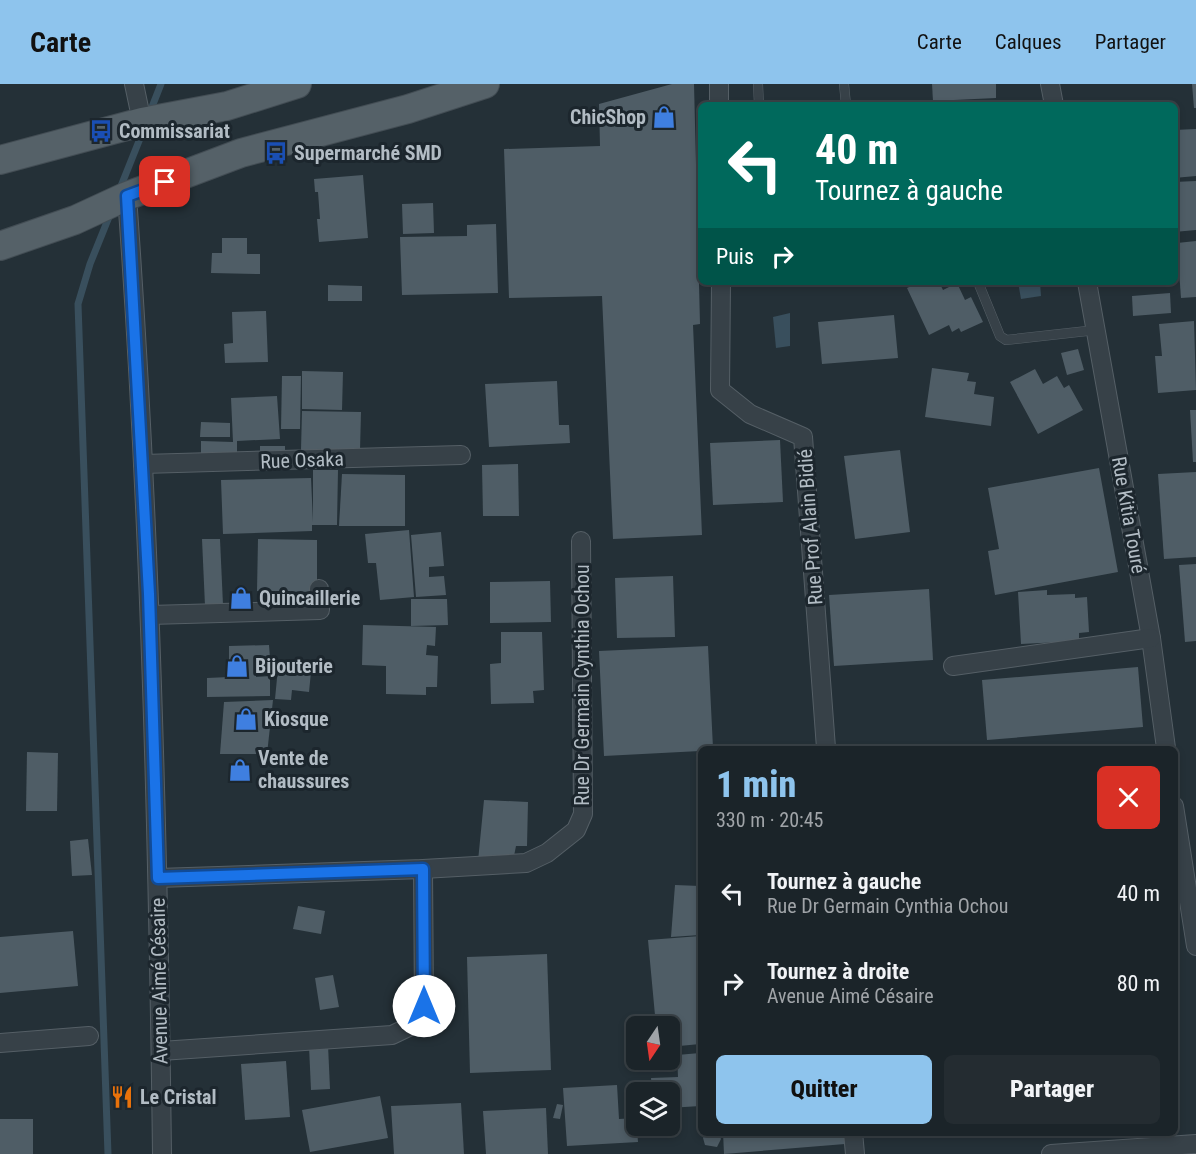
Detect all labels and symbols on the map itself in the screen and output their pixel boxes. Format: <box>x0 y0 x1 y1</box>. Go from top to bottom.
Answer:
shop icon: ChicShop <box>651 104 677 130</box>
place label: ChicShop <box>570 105 646 129</box>
bus stop icon: Commissariat <box>88 118 114 144</box>
place label: Commissariat <box>119 119 230 143</box>
bus stop icon: Supermarché SMD <box>263 140 289 166</box>
place label: Supermarché SMD <box>294 141 442 165</box>
pin <box>139 156 190 207</box>
street label: Rue Osaka <box>260 447 344 473</box>
street label: Rue Prof Alain Bidié <box>793 448 827 606</box>
street label: Rue Kitia Touré <box>1107 455 1151 575</box>
street label: Rue Dr Germain Cynthia Ochou <box>570 564 594 806</box>
shop icon: Quincaillerie <box>228 585 254 611</box>
place label: Quincaillerie <box>259 586 360 610</box>
shop icon: Bijouterie <box>224 653 250 679</box>
place label: Bijouterie <box>255 654 333 678</box>
shop icon: Kiosque <box>233 706 259 732</box>
place label: Kiosque <box>264 707 328 731</box>
place label: Vente de chaussures <box>258 746 349 793</box>
shop icon: Vente de chaussures <box>227 757 253 783</box>
street label: Avenue Aimé Césaire <box>146 897 172 1065</box>
position arrow <box>392 974 456 1038</box>
north arrow <box>626 1016 680 1070</box>
restaurant icon: Le Cristal <box>109 1084 135 1110</box>
place label: Le Cristal <box>140 1085 216 1109</box>

